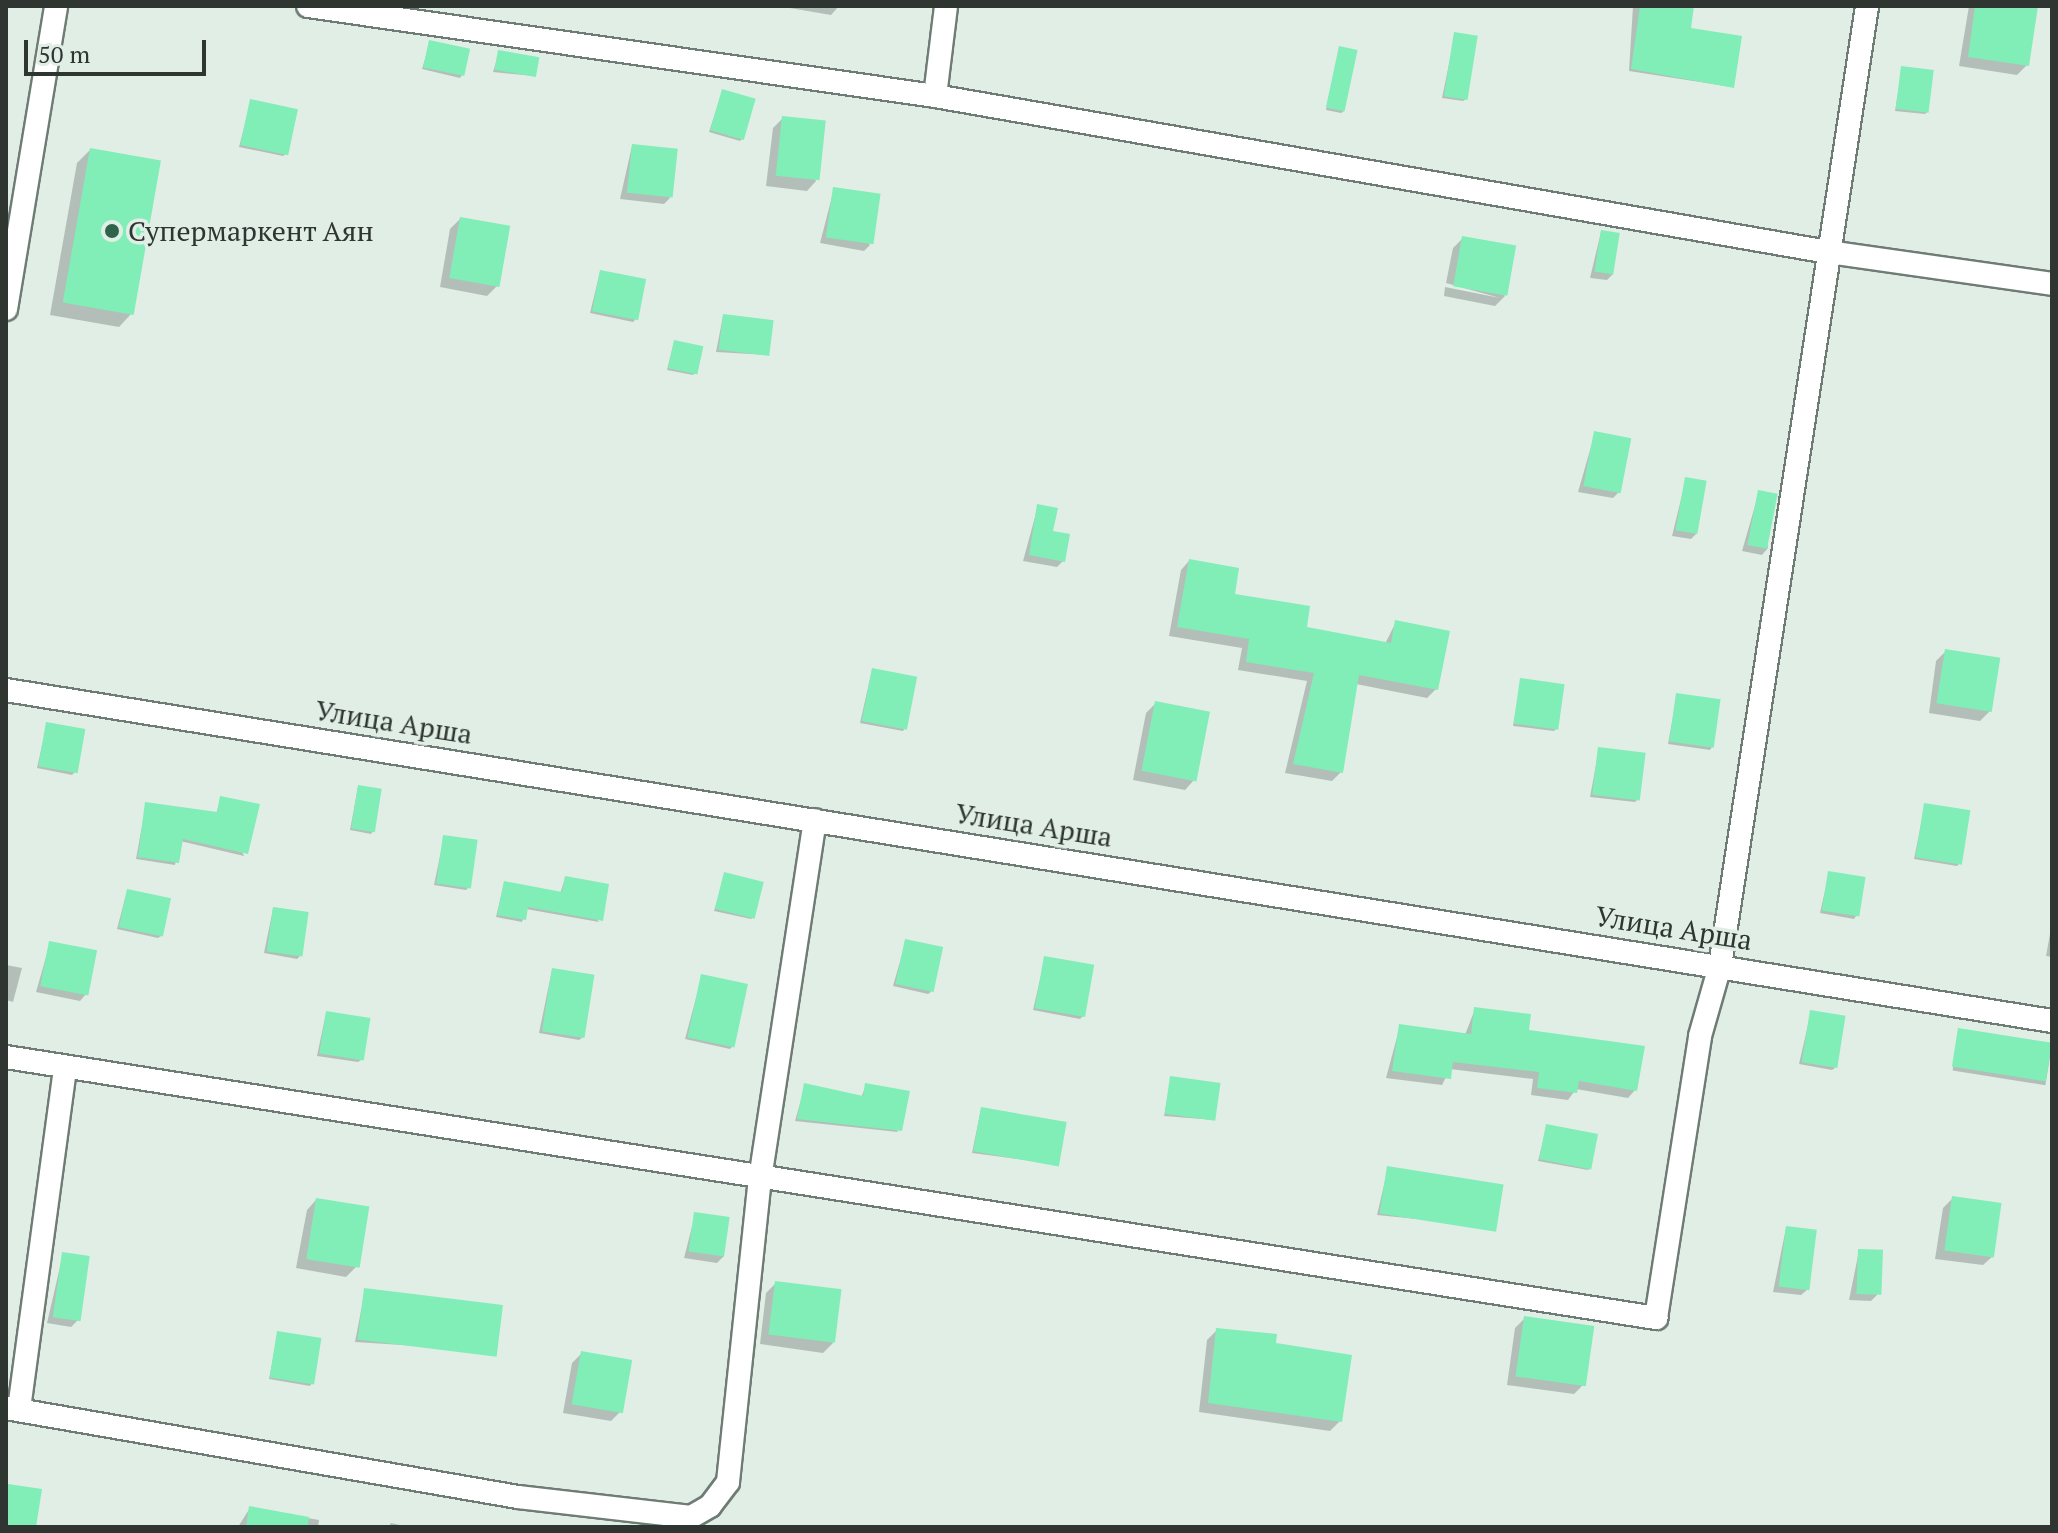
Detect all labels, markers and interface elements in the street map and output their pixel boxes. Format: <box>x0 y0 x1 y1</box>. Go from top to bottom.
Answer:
scale bar <box>28 24 210 74</box>
text: 50 m <box>38 38 90 70</box>
place label: Супермаркент Аян <box>128 214 375 248</box>
marker: Супермаркент Аян <box>103 222 121 240</box>
street label: Улица Арша <box>313 693 475 751</box>
street label: Улица Арша <box>953 796 1115 854</box>
street label: Улица Арша <box>1593 899 1755 957</box>

